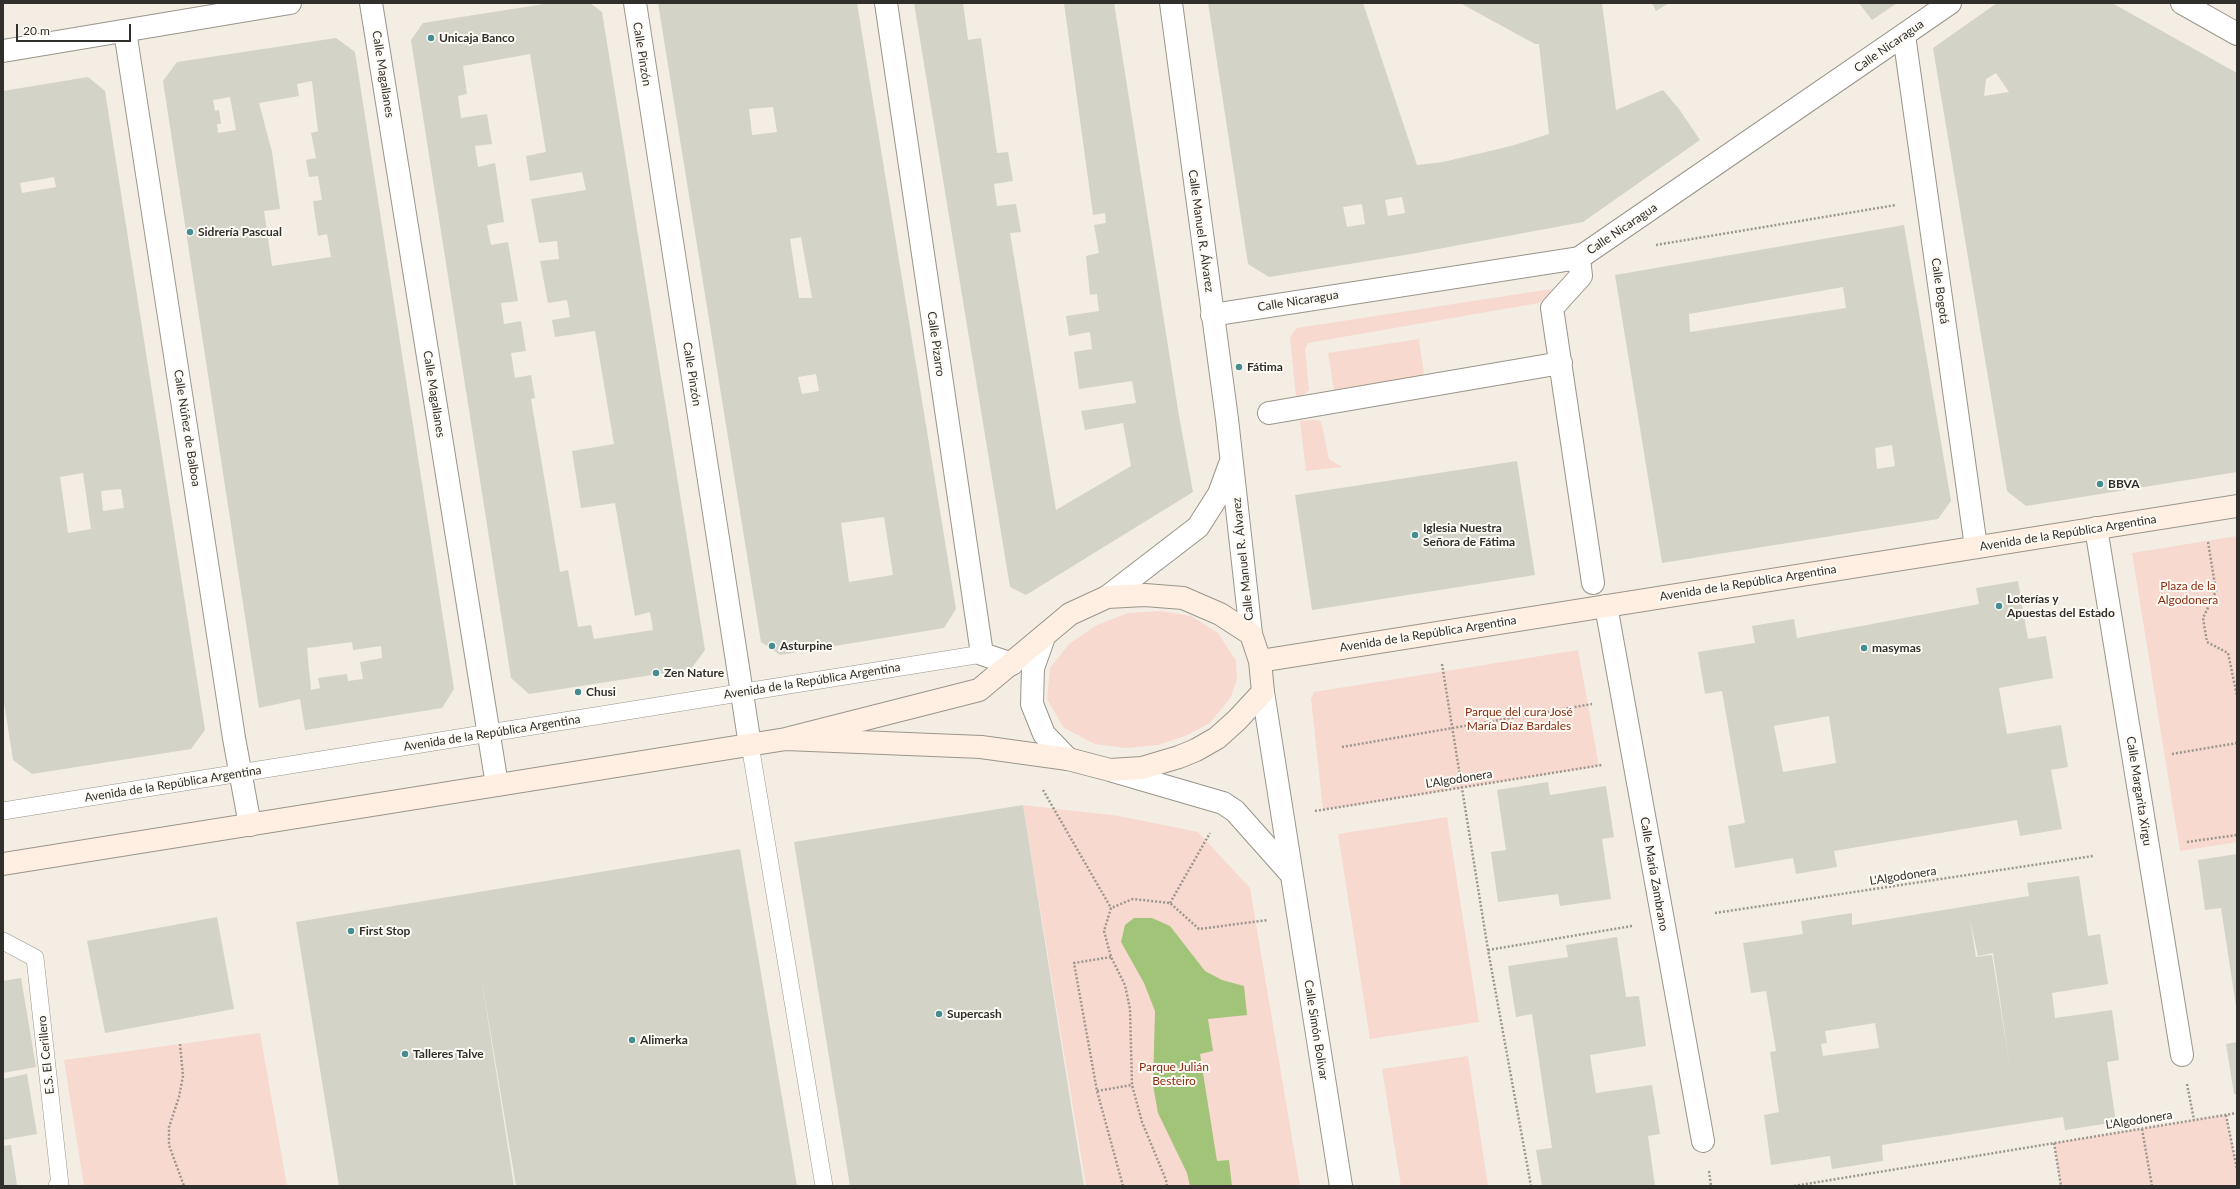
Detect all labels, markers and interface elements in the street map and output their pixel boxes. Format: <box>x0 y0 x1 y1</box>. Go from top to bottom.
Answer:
scale bar <box>18 16 133 42</box>
street label: Calle Nicaragua <box>1851 17 1927 75</box>
street label: Calle Pinzón <box>630 21 654 87</box>
text: 20 m <box>23 23 50 38</box>
street label: Calle Magallanes <box>369 29 397 119</box>
place label: Unicaja Banco <box>439 31 515 45</box>
marker: Unicaja Banco <box>426 33 436 43</box>
street label: Calle Manuel R. Álvarez <box>1185 169 1217 293</box>
street label: Calle Nicaragua <box>1584 200 1660 258</box>
place label: Sidrería Pascual <box>198 225 282 239</box>
marker: Sidrería Pascual <box>185 227 195 237</box>
street label: Calle Bogotá <box>1928 257 1952 325</box>
street label: Calle Nicaragua <box>1256 287 1340 315</box>
street label: Calle Pizarro <box>924 310 948 378</box>
street label: Calle Pinzón <box>680 341 704 407</box>
street label: Calle Magallanes <box>420 349 448 439</box>
place label: Fátima <box>1247 360 1283 374</box>
marker: Fátima <box>1234 362 1244 372</box>
street label: Calle Núñez de Balboa <box>171 368 203 488</box>
place label: BBVA <box>2108 477 2140 491</box>
marker: BBVA <box>2095 479 2105 489</box>
street label: Calle Manuel R. Álvarez <box>1229 497 1257 621</box>
street label: Avenida de la República Argentina <box>1979 512 2157 554</box>
place label: Iglesia Nuestra Señora de Fátima <box>1423 521 1515 549</box>
marker: Iglesia Nuestra Señora de Fátima <box>1410 530 1420 540</box>
street label: Avenida de la República Argentina <box>1659 562 1837 604</box>
park label: Plaza de la Algodonera <box>2158 579 2218 607</box>
place label: Loterías y Apuestas del Estado <box>2007 592 2115 620</box>
marker: Loterías y Apuestas del Estado <box>1994 601 2004 611</box>
street label: Avenida de la República Argentina <box>1339 613 1517 655</box>
place label: Asturpine <box>780 639 832 653</box>
marker: Asturpine <box>767 641 777 651</box>
place label: masymas <box>1872 641 1921 655</box>
marker: masymas <box>1859 643 1869 653</box>
street label: Avenida de la República Argentina <box>723 660 901 702</box>
place label: Zen Nature <box>664 666 724 680</box>
marker: Zen Nature <box>651 668 661 678</box>
place label: Chusi <box>586 685 616 699</box>
marker: Chusi <box>573 687 583 697</box>
park label: Parque del cura José María Díaz Bardales <box>1465 705 1573 733</box>
street label: Avenida de la República Argentina <box>403 712 581 754</box>
street label: Calle Margarita Xirgu <box>2123 735 2155 847</box>
street label: Avenida de la República Argentina <box>84 763 262 805</box>
street label: L'Algodonera <box>1425 767 1493 791</box>
street label: Calle María Zambrano <box>1637 816 1671 932</box>
street label: L'Algodonera <box>1869 864 1937 888</box>
place label: First Stop <box>359 924 410 938</box>
marker: First Stop <box>346 926 356 936</box>
street label: Calle Simón Bolivar <box>1301 979 1331 1081</box>
place label: Supercash <box>947 1007 1002 1021</box>
marker: Supercash <box>934 1009 944 1019</box>
street label: E.S. El Cerillero <box>35 1015 57 1095</box>
place label: Alimerka <box>640 1033 688 1047</box>
marker: Alimerka <box>627 1035 637 1045</box>
place label: Talleres Talve <box>413 1047 484 1061</box>
marker: Talleres Talve <box>400 1049 410 1059</box>
park label: Parque Julián Besteiro <box>1139 1060 1209 1088</box>
street label: L'Algodonera <box>2105 1108 2173 1132</box>

